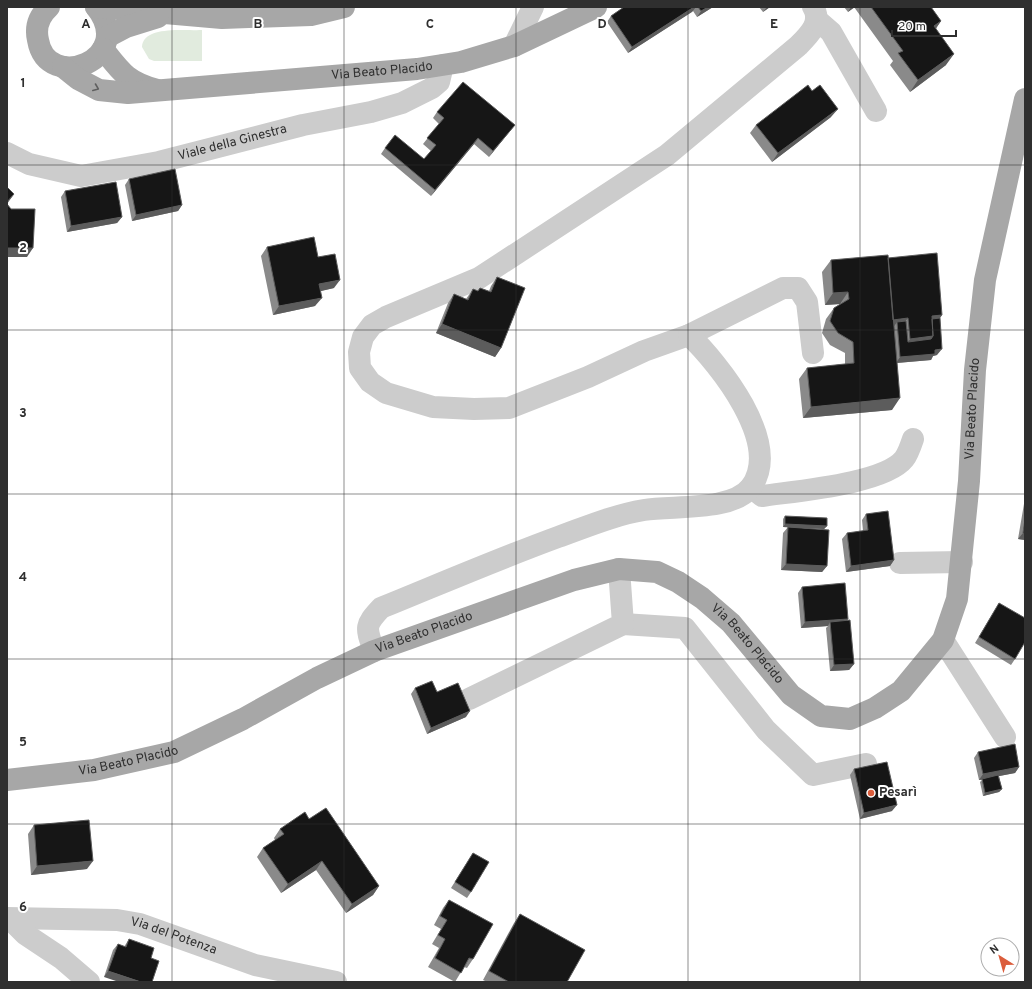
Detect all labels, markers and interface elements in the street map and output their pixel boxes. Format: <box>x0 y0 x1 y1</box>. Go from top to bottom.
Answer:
scale bar <box>892 12 956 38</box>
text: A <box>81 17 91 33</box>
text: B <box>254 17 263 33</box>
text: C <box>426 17 434 33</box>
text: D <box>597 17 607 33</box>
text: E <box>770 17 778 33</box>
text: 20 m <box>898 19 926 35</box>
street label: Via Beato Placido <box>331 59 434 84</box>
text: 1 <box>20 76 26 92</box>
one-way arrow <box>92 83 99 91</box>
street label: Viale della Ginestra <box>176 121 289 165</box>
text: 2 <box>19 241 27 257</box>
street label: Via Beato Placido <box>962 357 984 460</box>
text: 3 <box>19 406 27 422</box>
text: 4 <box>19 570 27 586</box>
street label: Via Beato Placido <box>707 601 787 687</box>
street label: Via Beato Placido <box>373 609 475 658</box>
text: 5 <box>19 735 27 751</box>
street label: Via Beato Placido <box>78 743 182 780</box>
place label: Pesarì <box>879 785 917 801</box>
marker: Pesarì <box>866 788 876 798</box>
text: 6 <box>19 900 27 916</box>
street label: Via del Potenza <box>129 914 219 959</box>
north arrow <box>980 937 1020 977</box>
text: N <box>987 942 1002 958</box>

